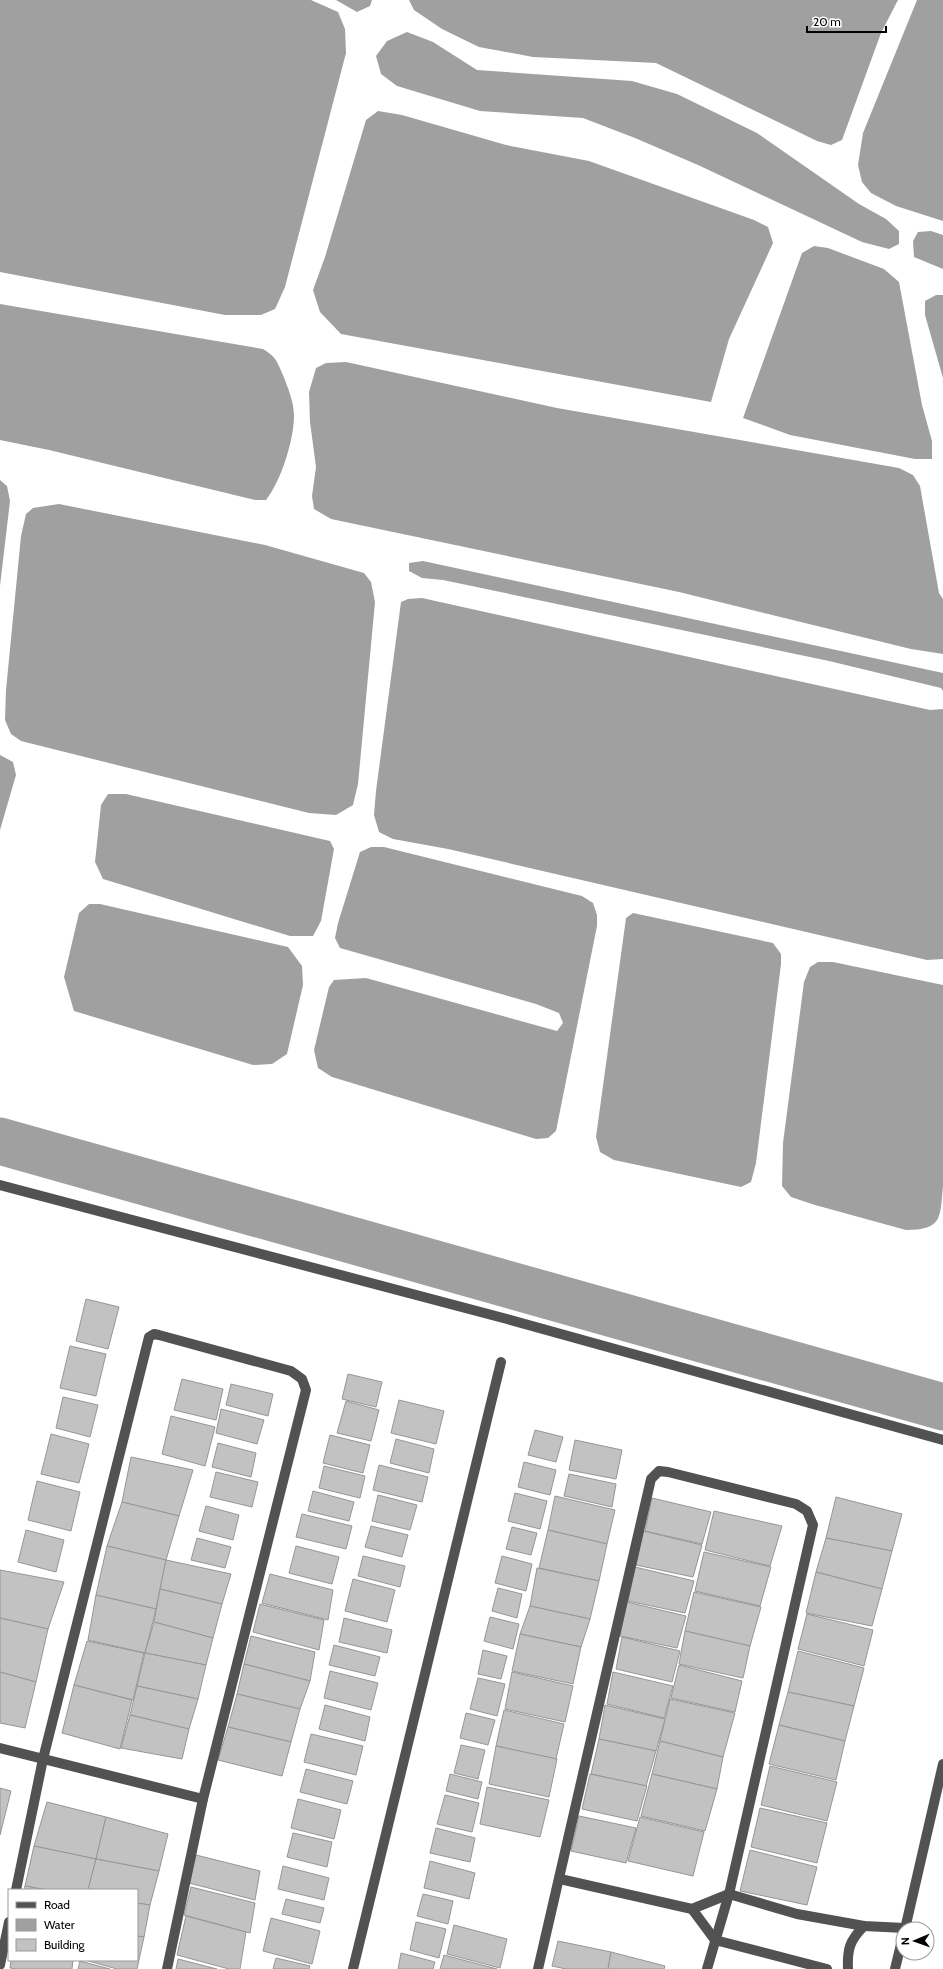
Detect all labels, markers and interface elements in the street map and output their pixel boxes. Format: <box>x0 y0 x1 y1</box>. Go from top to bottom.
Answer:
scale bar <box>807 8 886 34</box>
text: 20 m <box>813 14 841 29</box>
legend <box>8 1889 138 1961</box>
text: Road <box>44 1897 70 1912</box>
text: Water <box>44 1917 75 1932</box>
north arrow <box>895 1921 935 1961</box>
text: Building <box>44 1937 86 1952</box>
text: N <box>898 1937 912 1945</box>

